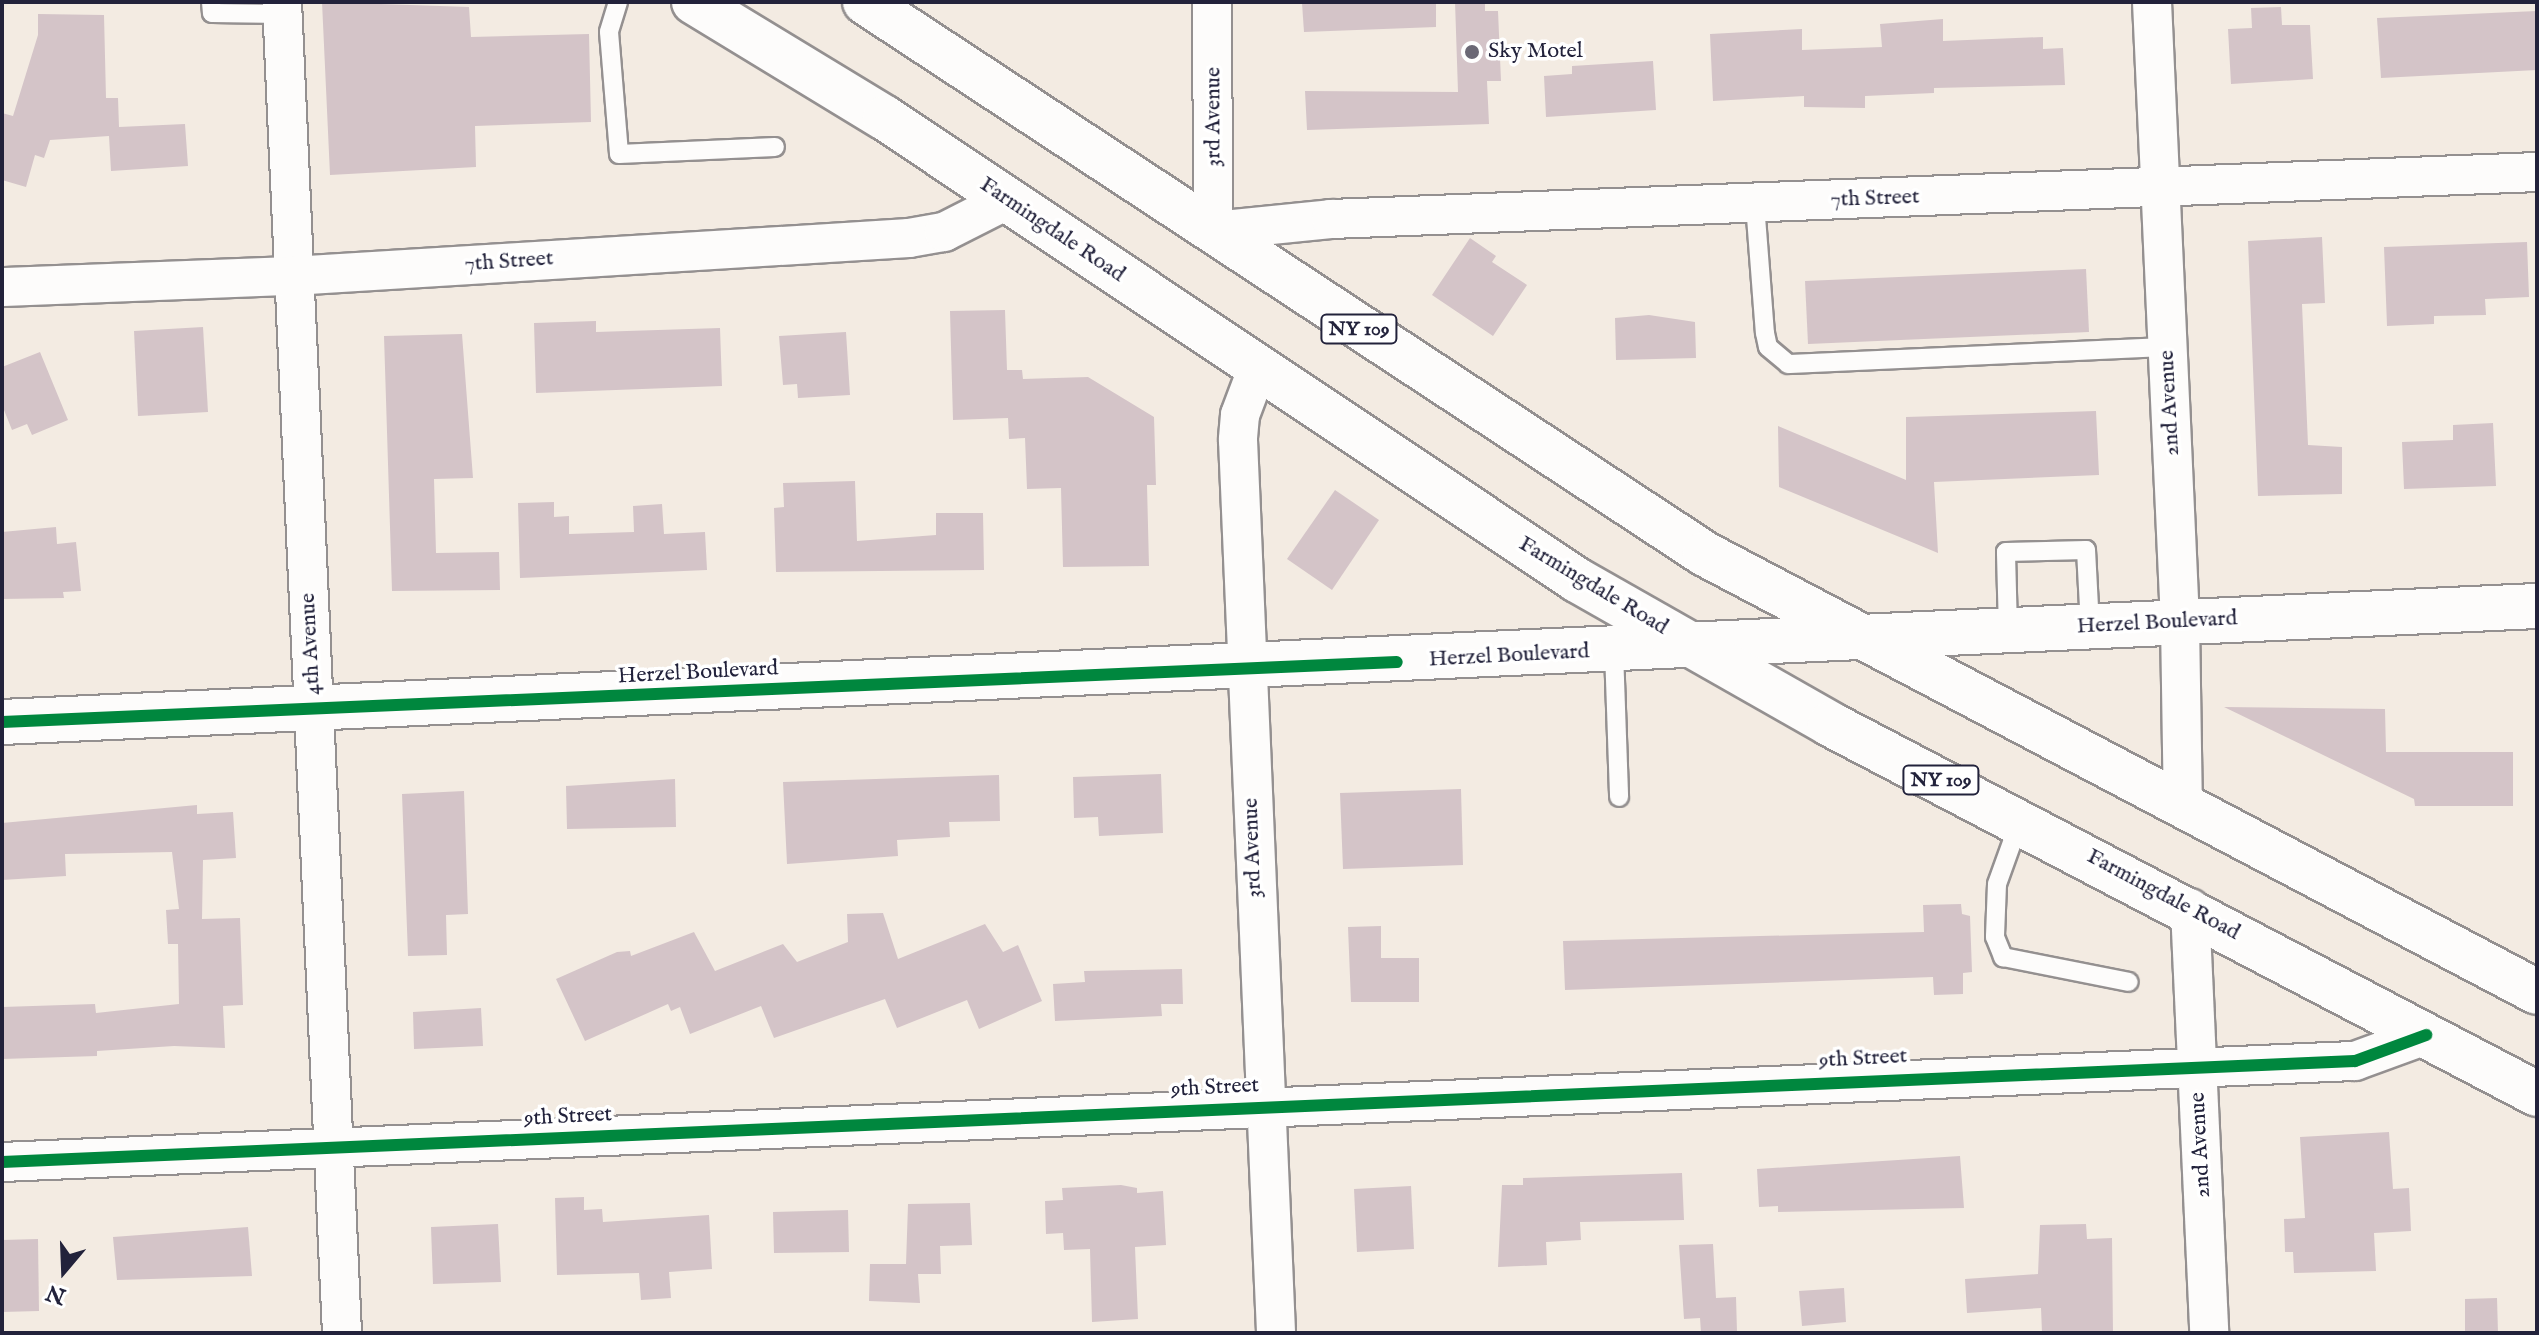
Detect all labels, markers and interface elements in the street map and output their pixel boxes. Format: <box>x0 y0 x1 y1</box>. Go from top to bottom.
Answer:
place label: Sky Motel <box>1488 39 1583 65</box>
marker: Sky Motel <box>1463 43 1481 61</box>
street label: 3rd Avenue <box>1201 67 1227 167</box>
street label: Farmingdale Road <box>974 172 1130 288</box>
street label: 7th Street <box>1830 184 1920 214</box>
street label: 7th Street <box>464 246 554 278</box>
road number: NY 109 <box>1319 313 1399 345</box>
street label: 2nd Avenue <box>2154 349 2186 457</box>
street label: Farmingdale Road <box>1514 531 1672 641</box>
street label: 4th Avenue <box>295 592 327 696</box>
street label: Herzel Boulevard <box>2076 606 2238 640</box>
street label: Herzel Boulevard <box>1428 639 1590 673</box>
street label: Herzel Boulevard <box>617 656 779 690</box>
road number: NY 109 <box>1901 764 1981 796</box>
street label: 3rd Avenue <box>1238 798 1268 898</box>
street label: Farmingdale Road <box>2082 844 2244 946</box>
street label: 9th Street <box>1818 1044 1908 1074</box>
street label: 9th Street <box>1170 1073 1260 1103</box>
street label: 2nd Avenue <box>2185 1091 2217 1199</box>
street label: 9th Street <box>523 1102 613 1132</box>
north arrow <box>24 1231 104 1311</box>
text: N <box>43 1277 70 1310</box>

